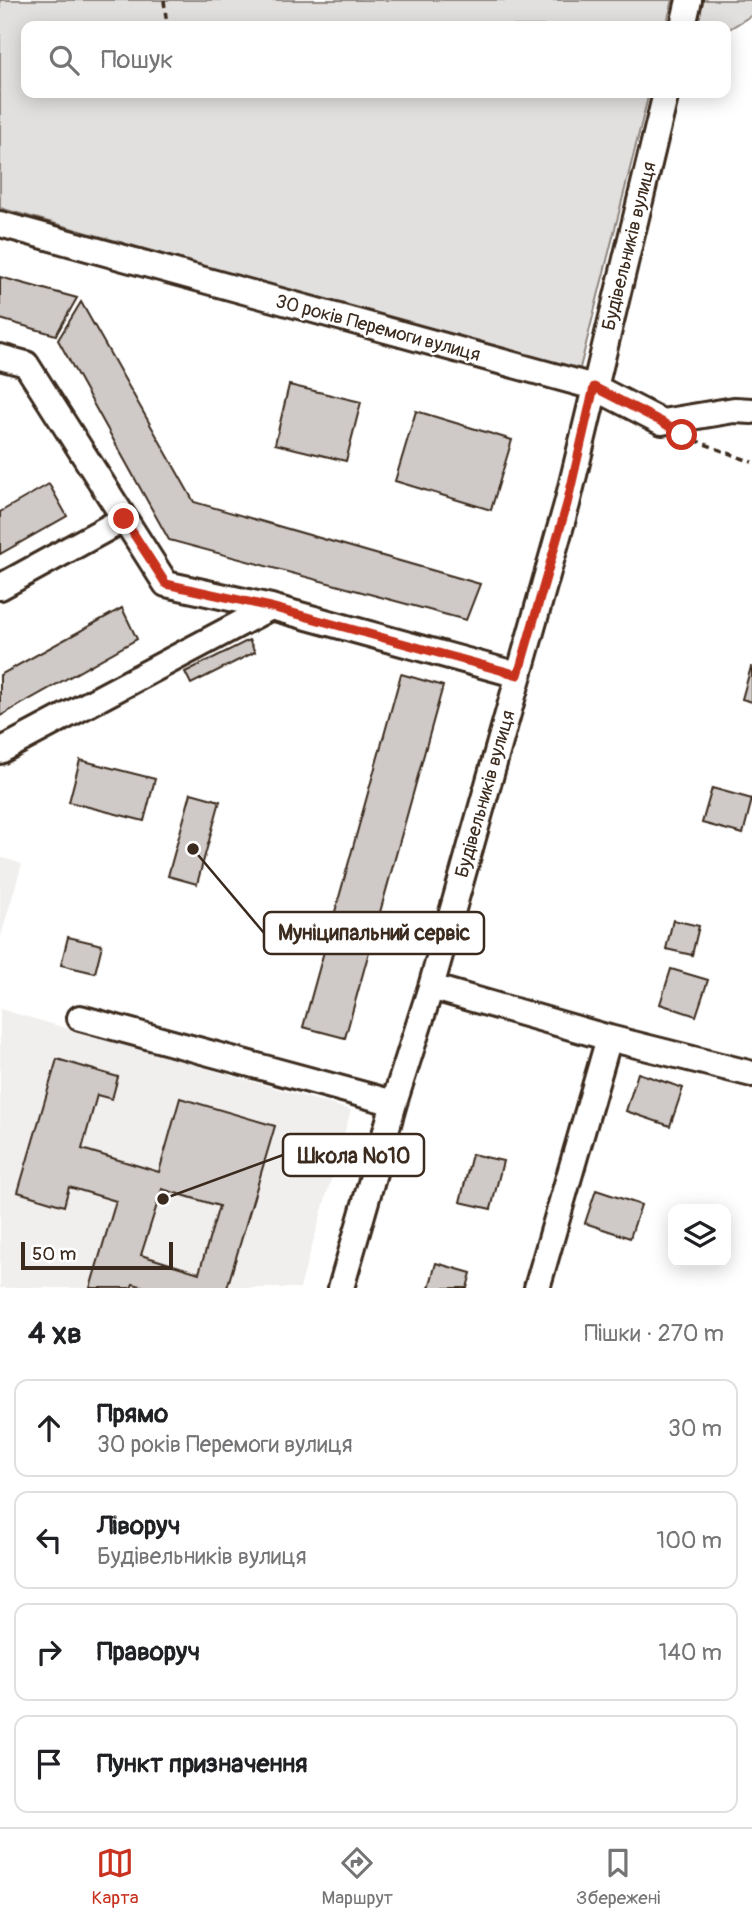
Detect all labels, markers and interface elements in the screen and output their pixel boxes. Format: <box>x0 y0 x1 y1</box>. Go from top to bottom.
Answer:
search box <box>21 21 731 98</box>
icon: search <box>45 41 83 79</box>
text: Пошук <box>101 44 174 76</box>
street label: Будівельників вулиця <box>596 159 662 333</box>
street label: 30 років Перемоги вулиця <box>273 289 483 367</box>
route start <box>666 419 697 450</box>
route end <box>108 503 139 534</box>
street label: Будівельників вулиця <box>450 707 520 881</box>
callout: Муніципальний сервіс <box>264 912 484 954</box>
text: Муніципальний сервіс <box>278 920 470 947</box>
callout: Школа №10 <box>283 1134 424 1176</box>
text: Школа №10 <box>297 1143 410 1170</box>
map controls <box>668 1204 731 1267</box>
button: layers <box>668 1204 731 1267</box>
scale bar <box>21 1239 173 1271</box>
text: 50 m <box>32 1242 76 1266</box>
text: 4 хв <box>28 1315 82 1352</box>
text: Пішки · 270 m <box>584 1319 724 1348</box>
text: Прямо <box>97 1398 168 1430</box>
icon: ahead <box>30 1409 68 1447</box>
text: 30 m <box>668 1414 722 1443</box>
text: 30 років Перемоги вулиця <box>97 1430 353 1459</box>
text: Ліворуч <box>97 1510 181 1542</box>
icon: left <box>30 1521 68 1559</box>
text: 100 m <box>656 1526 722 1555</box>
text: Будівельників вулиця <box>97 1542 307 1571</box>
icon: right <box>30 1633 68 1671</box>
text: Праворуч <box>97 1636 200 1668</box>
text: 140 m <box>659 1638 722 1667</box>
icon: arrive <box>30 1745 68 1783</box>
text: Пункт призначення <box>97 1748 308 1780</box>
tab: Карта <box>91 1844 139 1910</box>
tab: Маршрут <box>322 1844 393 1910</box>
tab: Збережені <box>576 1844 661 1910</box>

